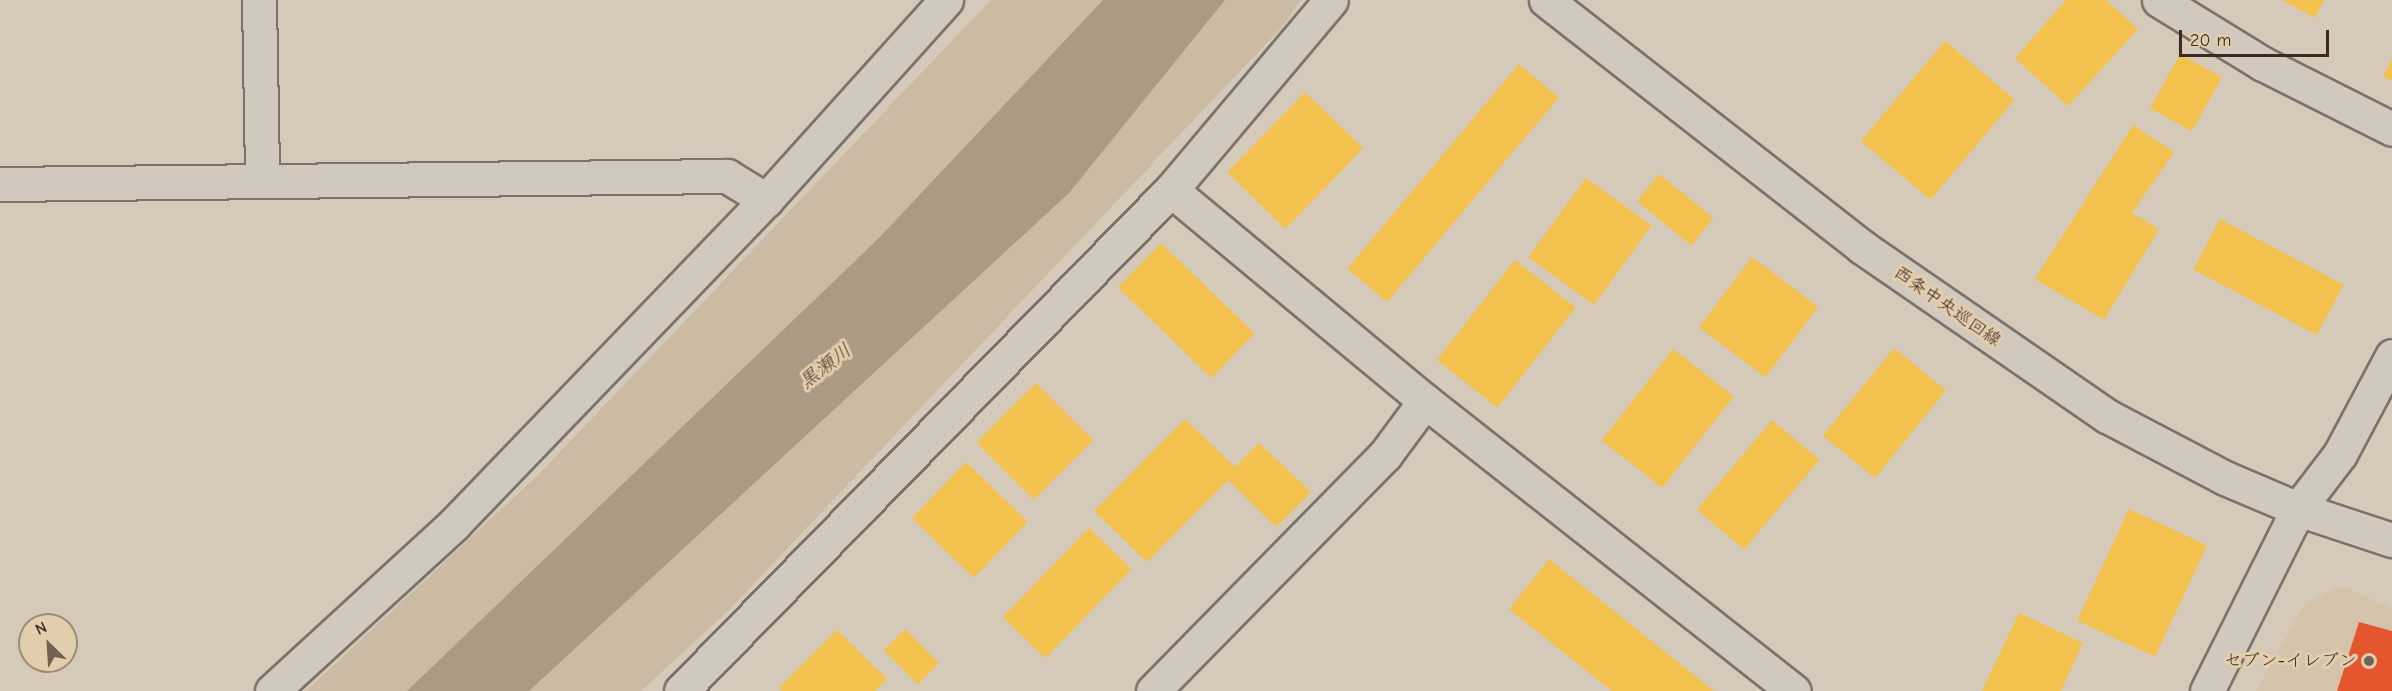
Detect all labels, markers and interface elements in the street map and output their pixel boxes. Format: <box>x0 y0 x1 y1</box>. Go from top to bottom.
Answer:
scale bar <box>2182 18 2332 56</box>
text: 20 m <box>2190 30 2231 51</box>
street label: 西条中央巡回線 <box>1889 262 2005 352</box>
water label: 黒瀬川 <box>794 338 856 394</box>
north arrow <box>18 613 78 673</box>
text: N <box>33 618 50 639</box>
place label: セブン-イレブン <box>2224 650 2357 672</box>
marker: セブン-イレブン <box>2362 654 2376 668</box>

